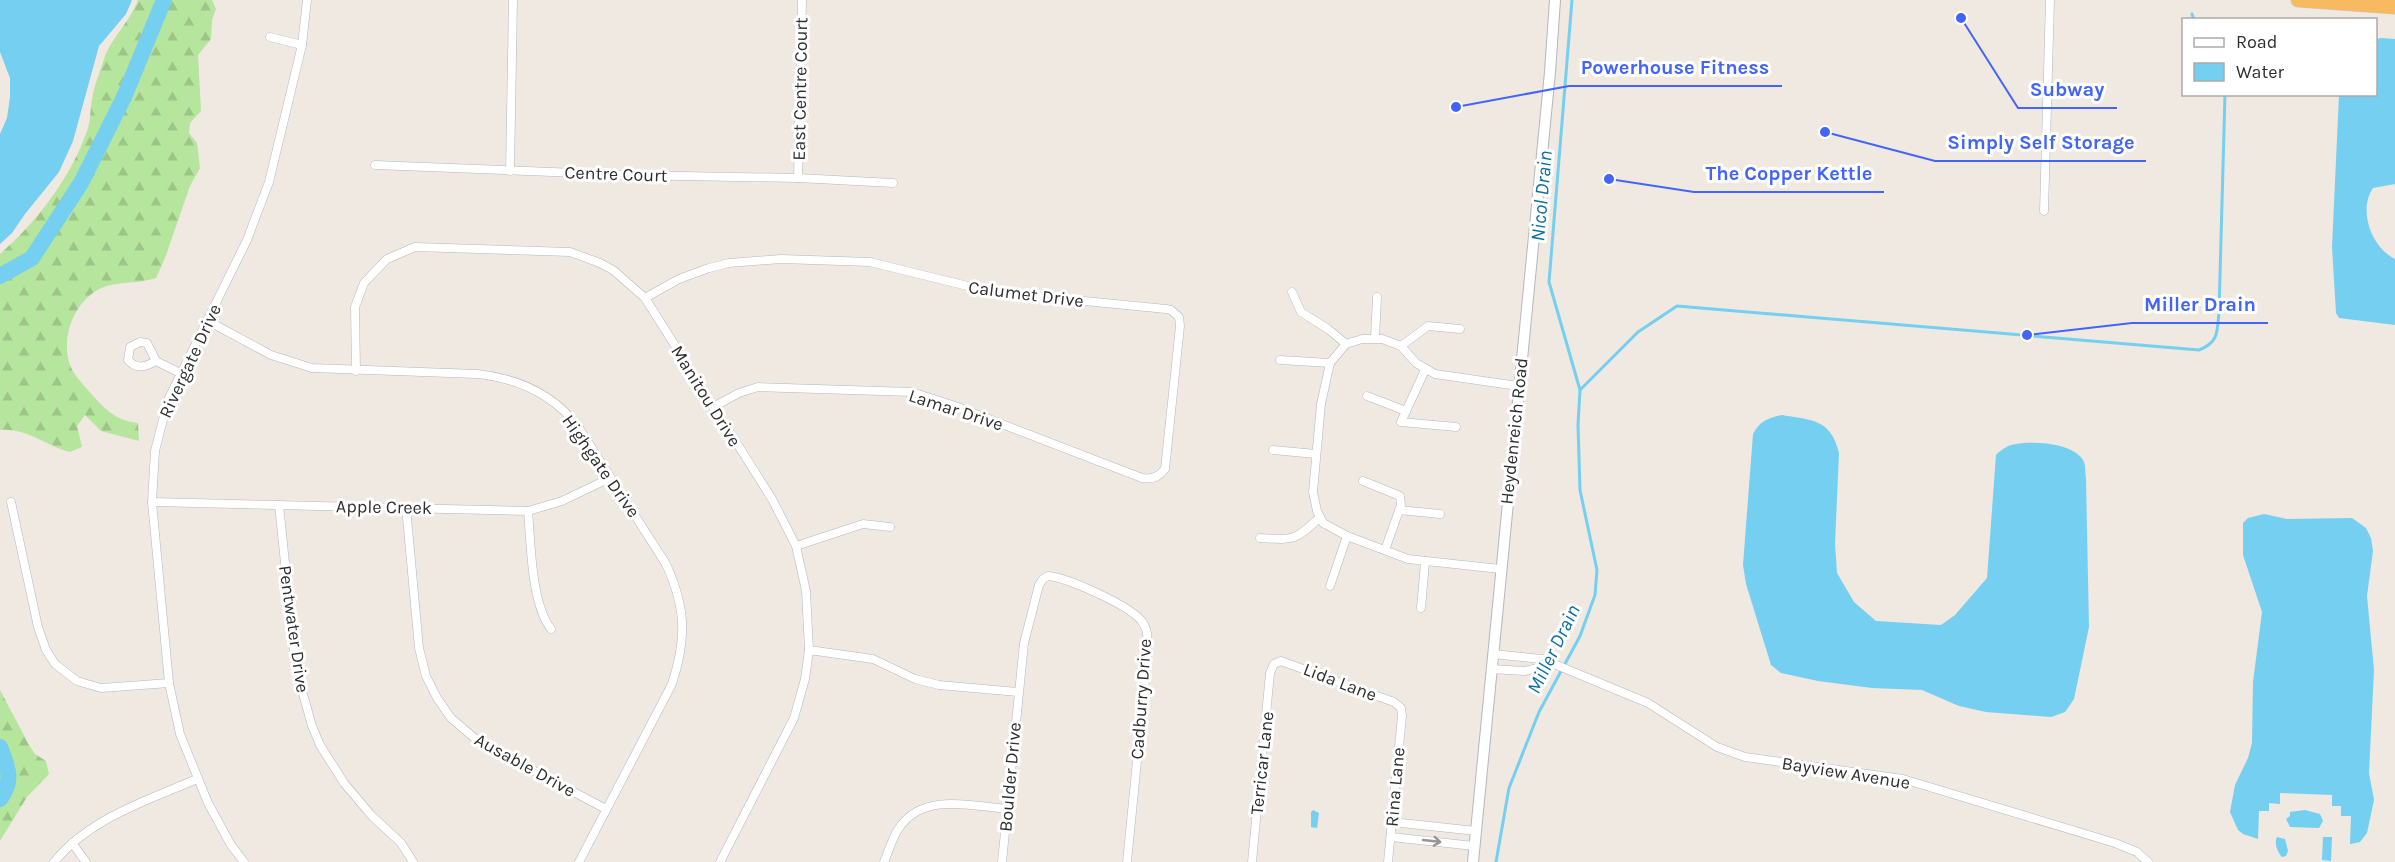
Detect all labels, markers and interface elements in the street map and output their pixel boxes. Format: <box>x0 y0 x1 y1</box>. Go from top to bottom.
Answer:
street label: East Centre Court <box>788 17 812 161</box>
legend <box>2182 18 2377 96</box>
text: Road <box>2236 31 2277 53</box>
callout: Powerhouse Fitness <box>1569 48 1782 86</box>
text: Powerhouse Fitness <box>1581 56 1769 79</box>
text: Water <box>2236 61 2284 83</box>
callout: Subway <box>2018 70 2117 108</box>
text: Subway <box>2030 78 2104 101</box>
callout: Simply Self Storage <box>1935 123 2146 161</box>
text: Simply Self Storage <box>1947 131 2135 154</box>
water label: Nicol Drain <box>1526 150 1557 242</box>
callout: The Copper Kettle <box>1694 154 1884 192</box>
street label: Centre Court <box>564 161 668 187</box>
text: The Copper Kettle <box>1706 162 1872 185</box>
street label: Calumet Drive <box>967 276 1085 312</box>
callout: Miller Drain <box>2132 285 2268 323</box>
text: Miller Drain <box>2144 293 2256 316</box>
street label: Rivergate Drive <box>154 300 226 422</box>
street label: Manitou Drive <box>666 341 746 451</box>
street label: Heydenreich Road <box>1495 357 1533 505</box>
street label: Lamar Drive <box>906 384 1006 436</box>
street label: Highgate Drive <box>557 410 645 522</box>
street label: Apple Creek <box>336 495 432 519</box>
street label: Pentwater Drive <box>274 564 314 694</box>
water label: Miller Drain <box>1522 601 1585 697</box>
street label: Cadburry Drive <box>1126 638 1156 760</box>
street label: Lida Lane <box>1300 658 1380 706</box>
street label: Terricar Lane <box>1246 710 1278 816</box>
street label: Boulder Drive <box>994 721 1026 833</box>
street label: Ausable Drive <box>471 728 579 802</box>
street label: Rina Lane <box>1381 746 1409 828</box>
street label: Bayview Avenue <box>1780 752 1912 794</box>
one-way arrow <box>1422 836 1442 847</box>

